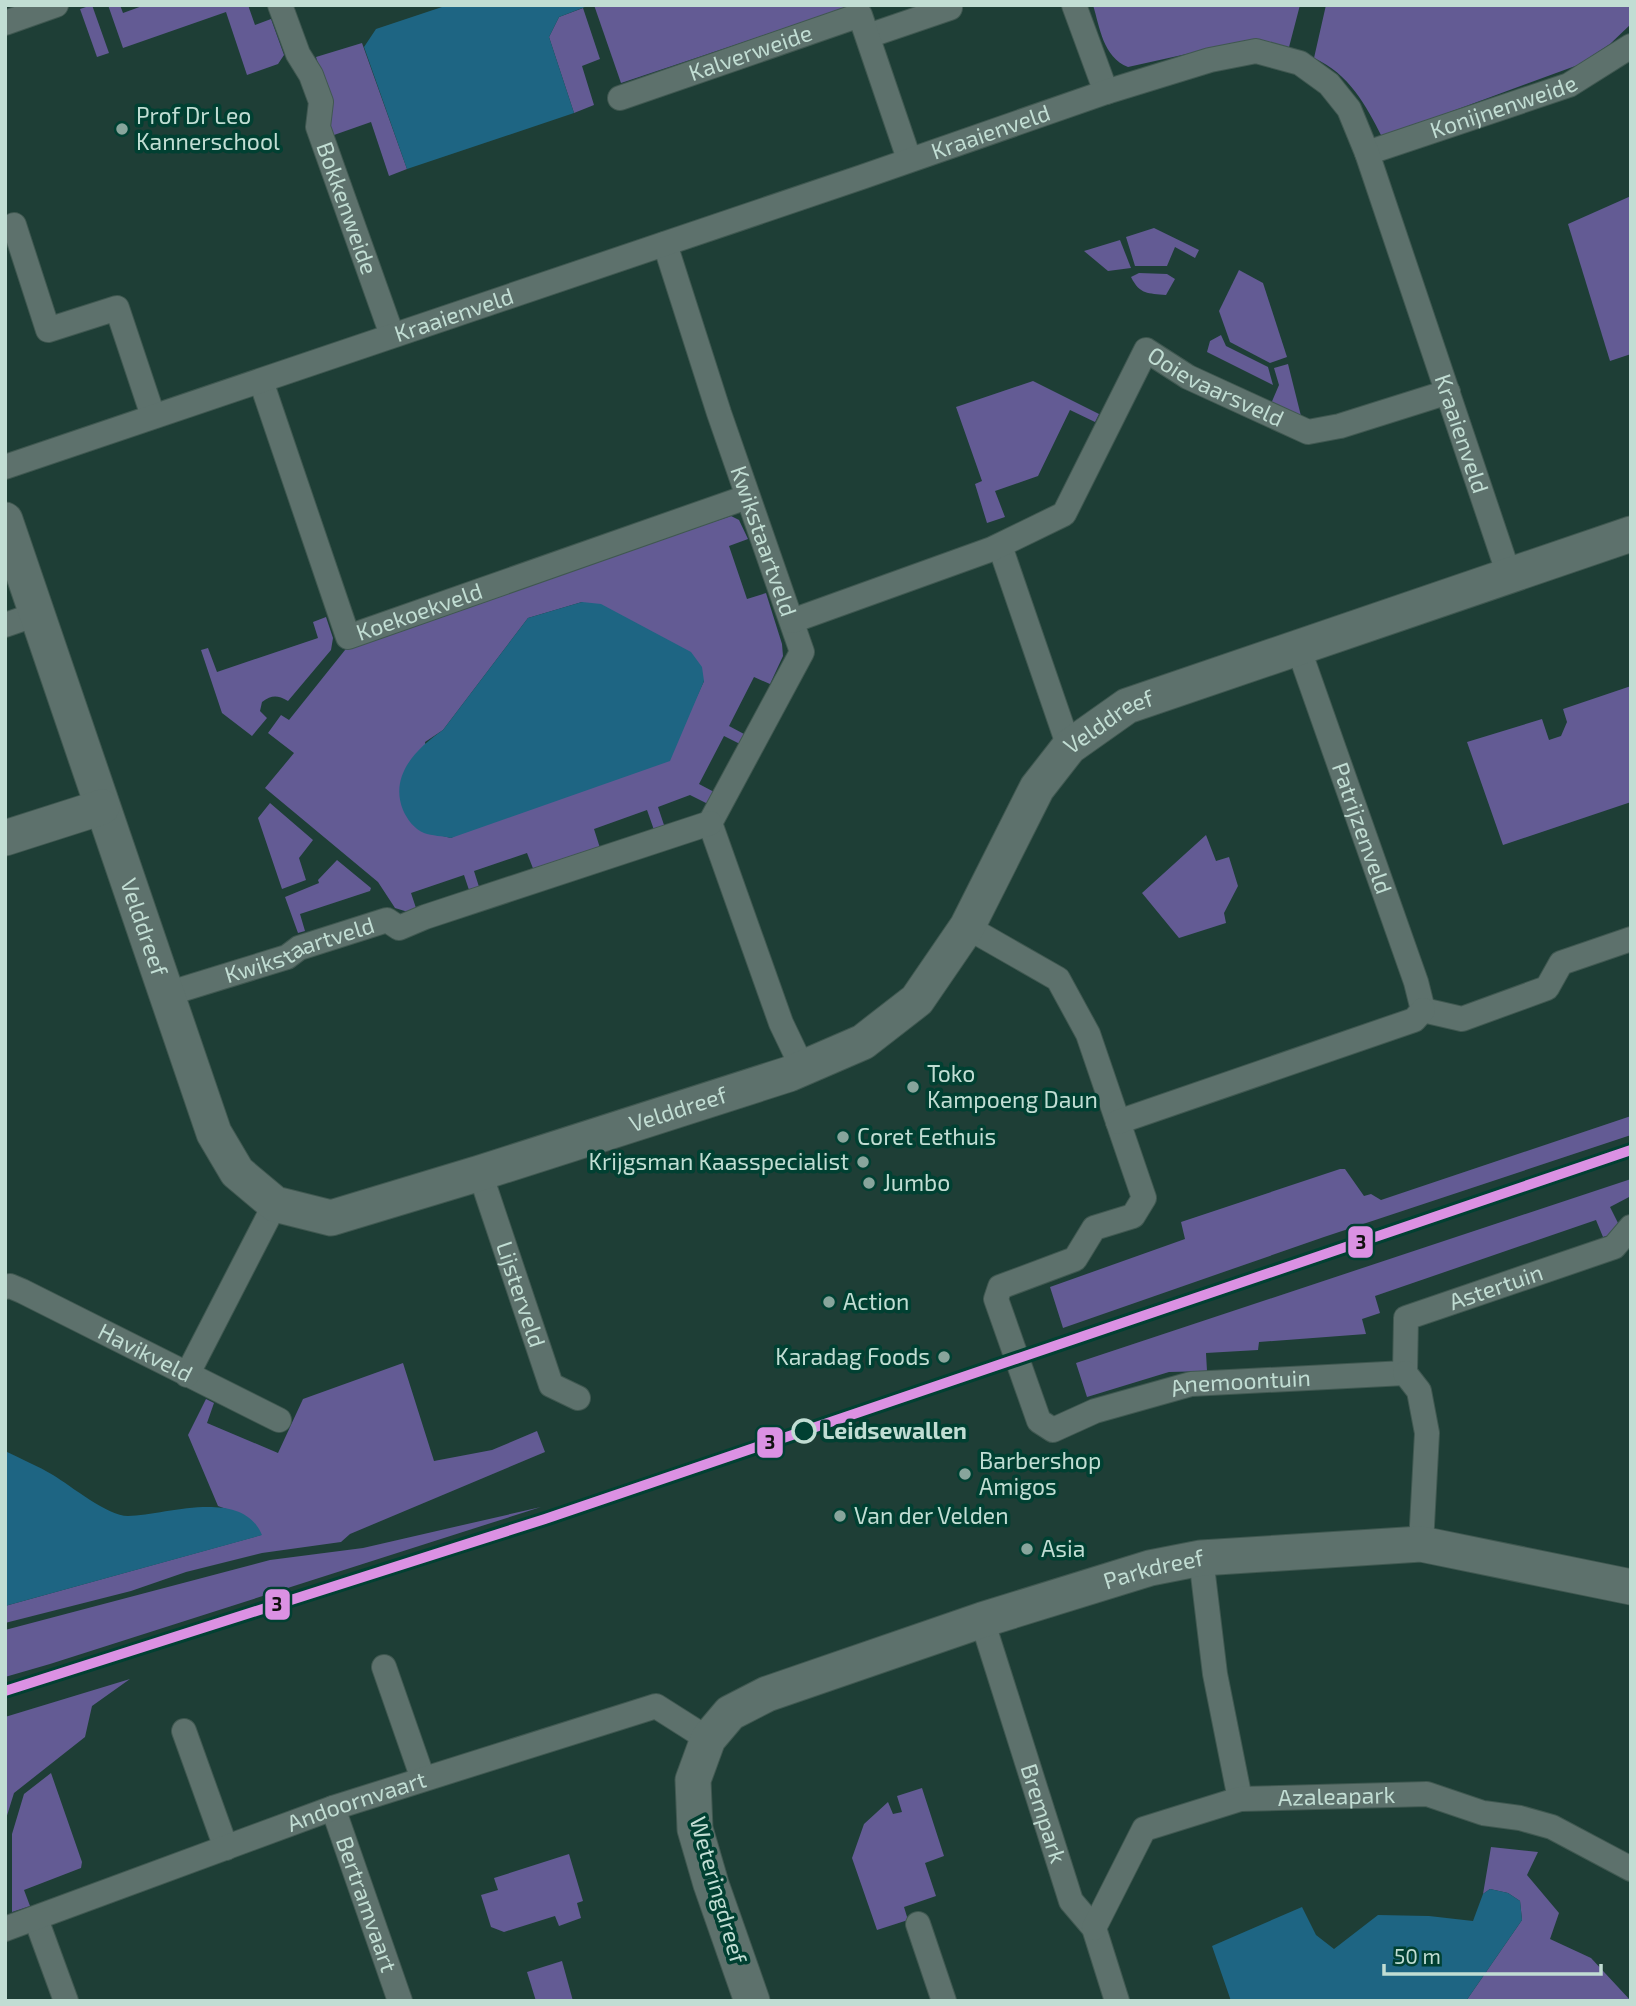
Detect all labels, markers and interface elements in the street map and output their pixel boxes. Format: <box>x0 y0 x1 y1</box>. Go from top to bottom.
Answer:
street label: Kalverweide <box>685 18 816 86</box>
street label: Konijnenweide <box>1426 68 1582 144</box>
street label: Kraaienveld <box>927 98 1054 165</box>
place label: Prof Dr Leo Kannerschool <box>136 101 280 155</box>
marker: Prof Dr Leo Kannerschool <box>114 121 130 137</box>
street label: Bokkenweide <box>311 138 384 278</box>
street label: Kraaienveld <box>390 281 517 347</box>
street label: Ooievaarsveld <box>1143 340 1288 432</box>
street label: Kraaienveld <box>1429 370 1495 497</box>
street label: Kwikstaartveld <box>725 462 804 620</box>
street label: Koekoekveld <box>352 576 486 646</box>
street label: Velddreef <box>1058 683 1158 759</box>
street label: Patrijzenveld <box>1327 758 1399 897</box>
street label: Velddreef <box>115 874 175 980</box>
street label: Kwikstaartveld <box>221 910 378 988</box>
place label: Toko Kampoeng Daun <box>927 1059 1098 1113</box>
street label: Velddreef <box>625 1079 731 1137</box>
marker: Toko Kampoeng Daun <box>905 1079 921 1095</box>
place label: Coret Eethuis <box>857 1122 996 1150</box>
marker: Coret Eethuis <box>835 1129 851 1145</box>
place label: Krijgsman Kaasspecialist <box>588 1147 849 1175</box>
marker: Krijgsman Kaasspecialist <box>855 1154 871 1170</box>
place label: Jumbo <box>883 1168 950 1196</box>
marker: Jumbo <box>861 1175 877 1191</box>
line badge: 3 <box>1347 1225 1374 1259</box>
text: 3 <box>1356 1230 1366 1253</box>
street label: Lijsterveld <box>491 1238 552 1351</box>
street label: Astertuin <box>1445 1257 1546 1315</box>
place label: Action <box>843 1287 909 1315</box>
marker: Action <box>821 1294 837 1310</box>
street label: Havikveld <box>94 1317 198 1387</box>
place label: Karadag Foods <box>775 1342 930 1370</box>
marker: Karadag Foods <box>936 1349 952 1365</box>
street label: Anemoontuin <box>1167 1363 1311 1402</box>
place label: Leidsewallen <box>822 1416 967 1444</box>
marker: Leidsewallen <box>792 1419 816 1443</box>
line badge: 3 <box>756 1426 784 1459</box>
text: 3 <box>765 1430 775 1453</box>
place label: Barbershop Amigos <box>979 1446 1101 1500</box>
marker: Barbershop Amigos <box>957 1466 973 1482</box>
place label: Van der Velden <box>854 1501 1009 1529</box>
marker: Van der Velden <box>832 1508 848 1524</box>
place label: Asia <box>1041 1534 1085 1562</box>
marker: Asia <box>1019 1541 1035 1557</box>
street label: Parkdreef <box>1100 1543 1207 1595</box>
line badge: 3 <box>264 1588 291 1621</box>
text: 3 <box>272 1592 282 1615</box>
street label: Brempark <box>1015 1760 1073 1867</box>
street label: Andoornvaart <box>283 1764 430 1837</box>
street label: Azaleapark <box>1277 1780 1396 1811</box>
street label: Weteringdreef <box>685 1813 754 1968</box>
street label: Bertramvaart <box>331 1832 404 1976</box>
scale bar <box>1384 1932 1601 1976</box>
text: 50 m <box>1394 1943 1441 1968</box>

